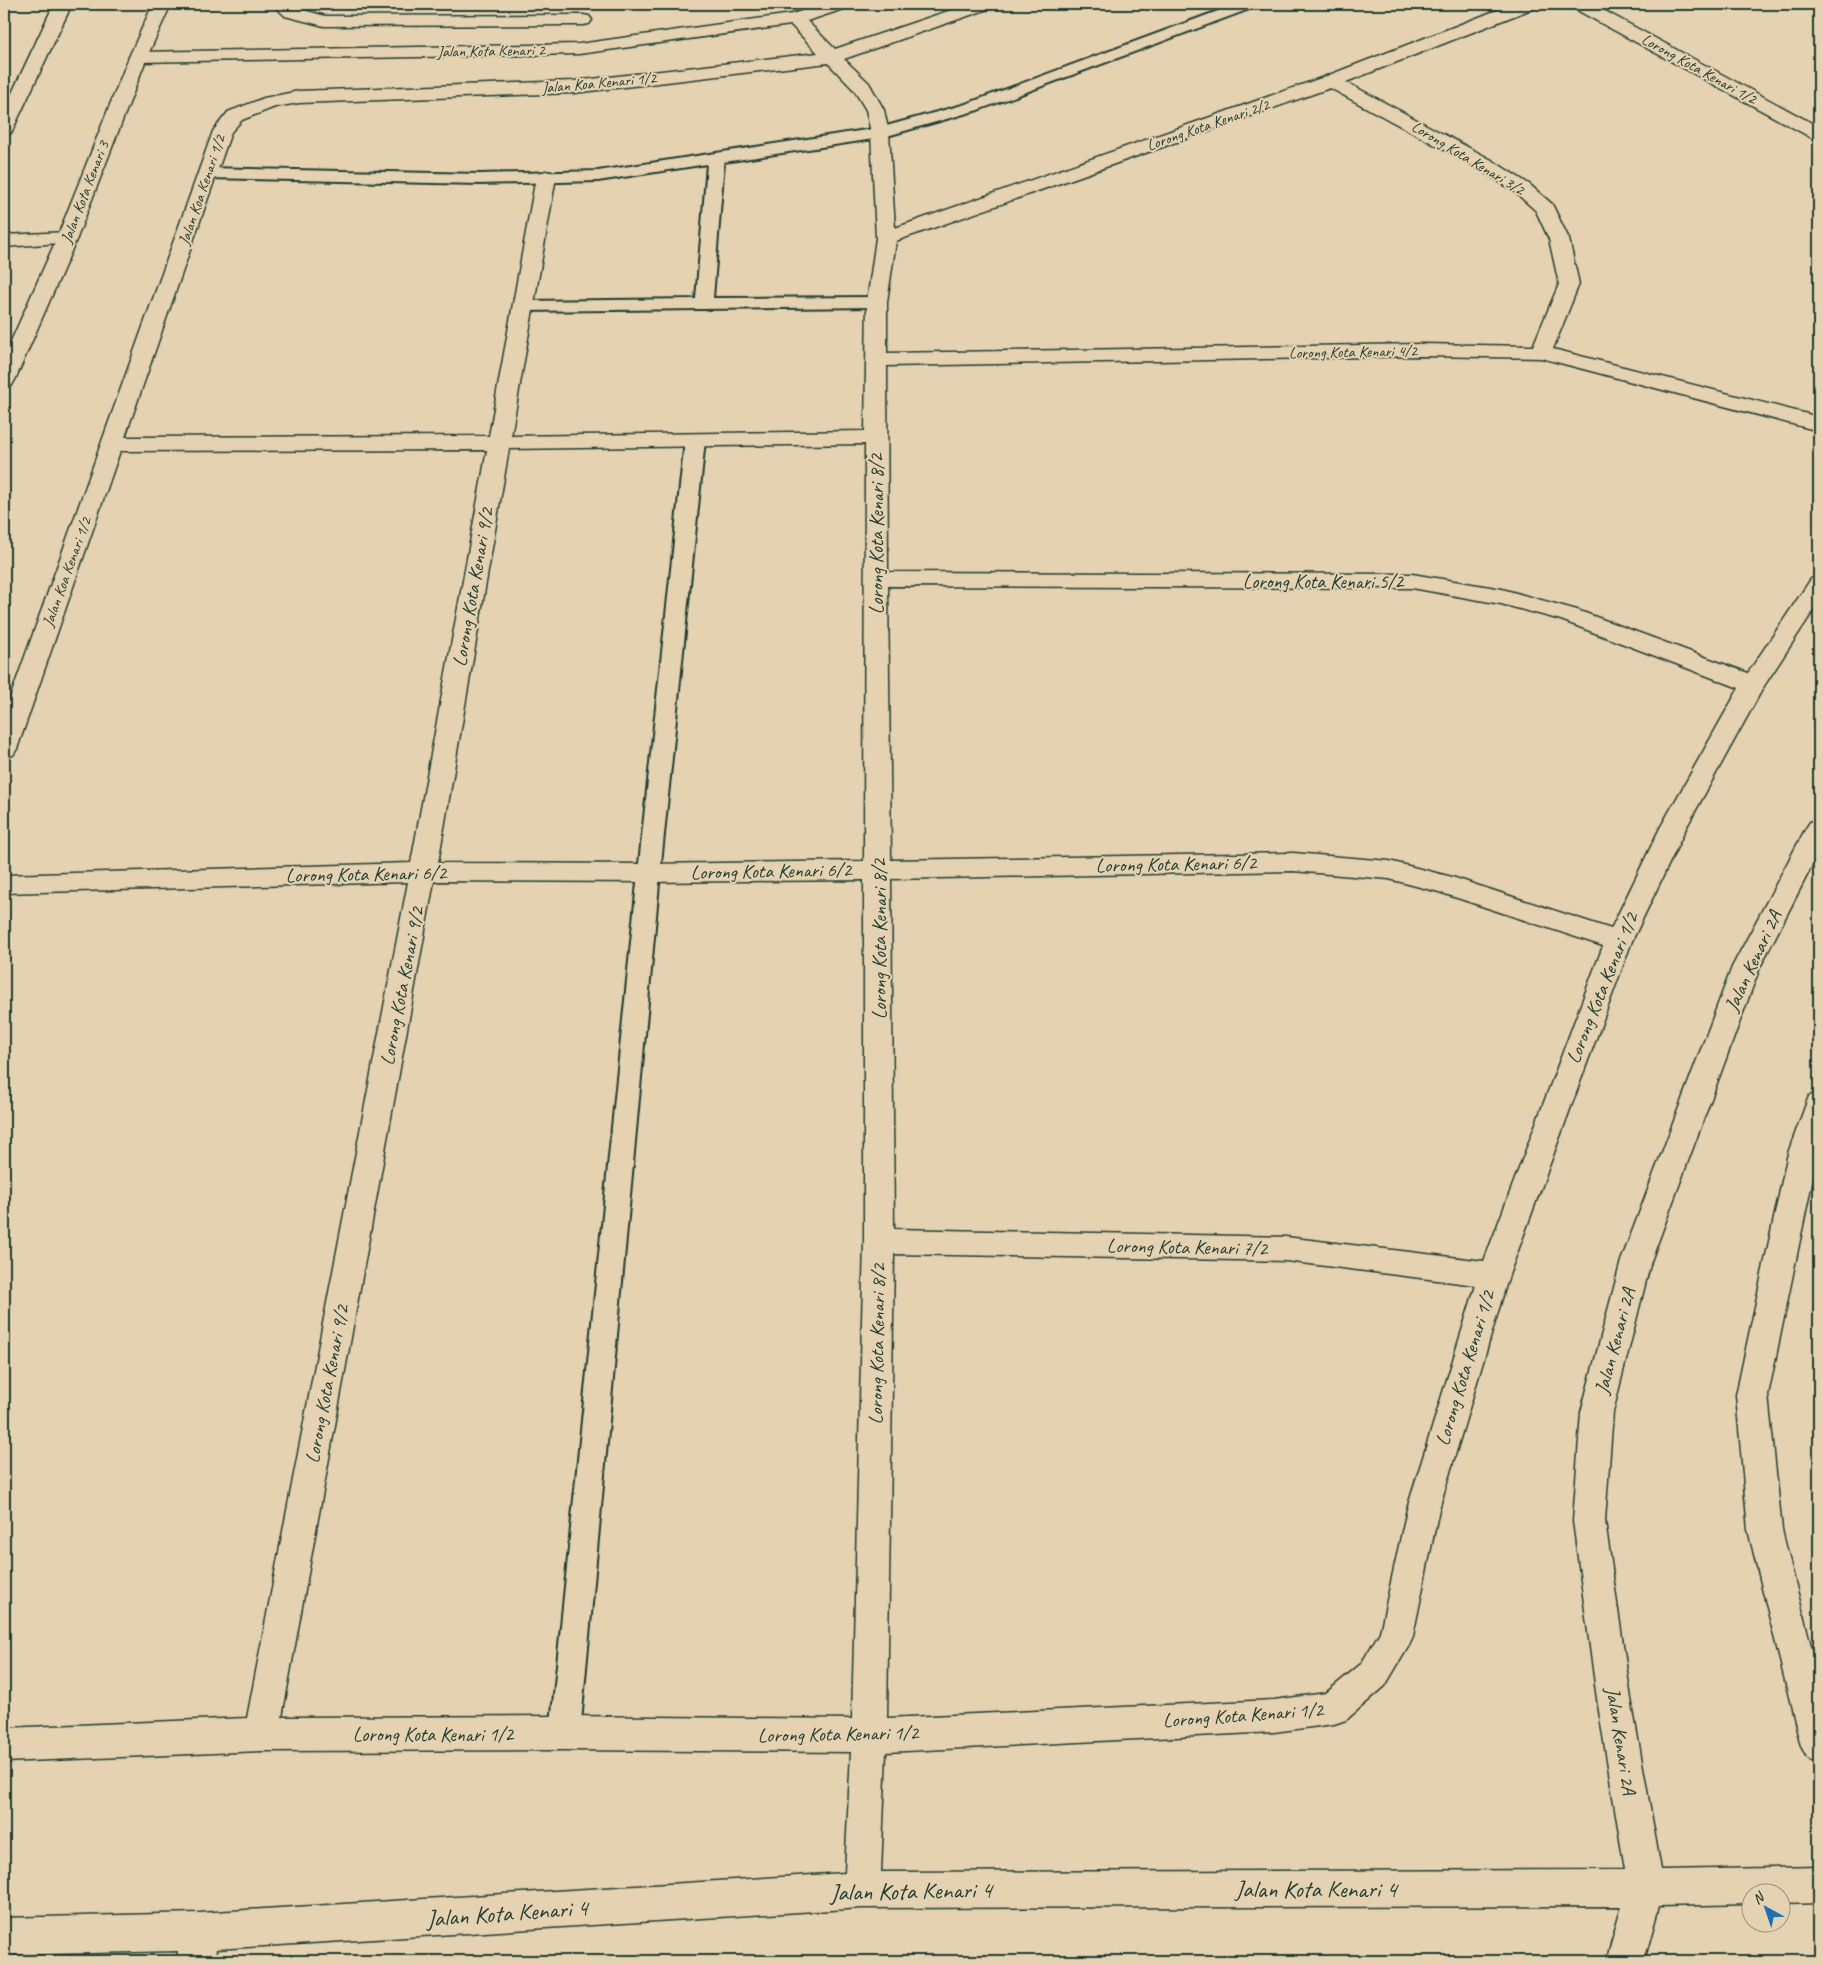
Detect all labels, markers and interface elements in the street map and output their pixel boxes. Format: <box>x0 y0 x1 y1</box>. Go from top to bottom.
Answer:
street label: Lorong Kota Kenari 1/2 <box>1638 29 1762 110</box>
street label: Jalan Kota Kenari 2 <box>436 40 547 62</box>
street label: Jalan Koa Kenari 1/2 <box>540 68 659 98</box>
street label: Lorong Kota Kenari 2/2 <box>1144 94 1274 155</box>
street label: Lorong Kota Kenari 3/2 <box>1408 116 1530 201</box>
street label: Jalan Koa Kenari 1/2 <box>173 131 231 249</box>
street label: Jalan Kota Kenari 3 <box>56 136 114 247</box>
street label: Lorong Kota Kenari 4/2 <box>1289 341 1419 363</box>
street label: Lorong Kota Kenari 8/2 <box>864 452 889 614</box>
street label: Lorong Kota Kenari 9/2 <box>447 504 500 668</box>
street label: Jalan Koa Kenari 1/2 <box>38 513 97 630</box>
street label: Lorong Kota Kenari 5/2 <box>1243 569 1405 594</box>
street label: Lorong Kota Kenari 6/2 <box>1096 850 1258 878</box>
street label: Lorong Kota Kenari 6/2 <box>691 857 853 885</box>
street label: Lorong Kota Kenari 8/2 <box>867 857 892 1019</box>
street label: Lorong Kota Kenari 6/2 <box>286 860 448 888</box>
street label: Lorong Kota Kenari 9/2 <box>374 903 430 1067</box>
street label: Jalan Kenari 2A <box>1718 906 1788 1016</box>
street label: Lorong Kota Kenari 1/2 <box>1560 907 1644 1067</box>
street label: Lorong Kota Kenari 7/2 <box>1107 1233 1269 1261</box>
street label: Lorong Kota Kenari 8/2 <box>863 1262 891 1424</box>
street label: Jalan Kenari 2A <box>1589 1285 1641 1397</box>
street label: Lorong Kota Kenari 1/2 <box>1430 1286 1501 1448</box>
street label: Lorong Kota Kenari 9/2 <box>299 1301 355 1465</box>
street label: Jalan Kenari 2A <box>1600 1685 1642 1797</box>
street label: Lorong Kota Kenari 1/2 <box>1162 1697 1326 1733</box>
street label: Lorong Kota Kenari 1/2 <box>758 1720 920 1748</box>
street label: Lorong Kota Kenari 1/2 <box>353 1722 515 1747</box>
street label: Jalan Kota Kenari 4 <box>1234 1874 1399 1904</box>
street label: Jalan Kota Kenari 4 <box>829 1875 994 1907</box>
north arrow <box>1740 1882 1790 1932</box>
text: N <box>1749 1888 1769 1908</box>
street label: Jalan Kota Kenari 4 <box>424 1892 591 1934</box>

